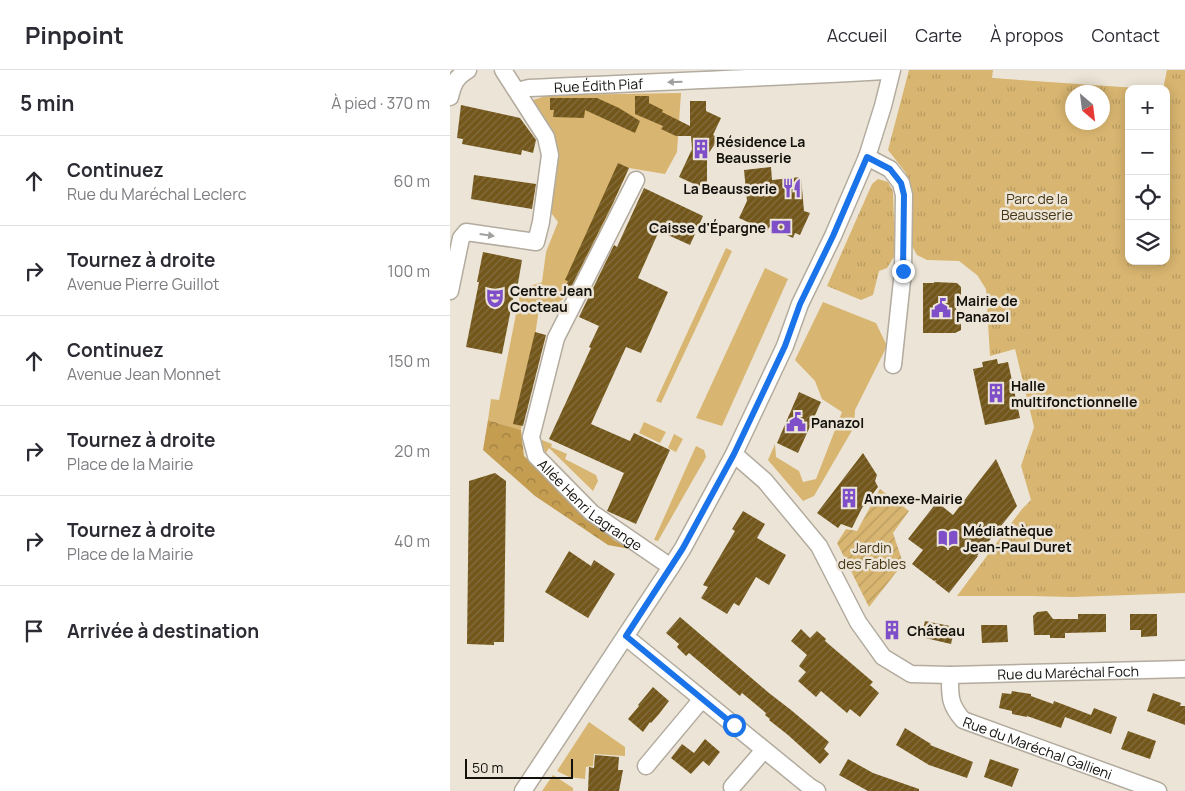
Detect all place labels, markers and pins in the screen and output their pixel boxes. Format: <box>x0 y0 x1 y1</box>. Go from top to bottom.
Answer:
place label: Résidence La Beausserie <box>716 132 805 167</box>
building icon: Résidence La Beausserie <box>690 138 712 160</box>
restaurant icon: La Beausserie <box>781 177 803 199</box>
place label: La Beausserie <box>683 179 777 198</box>
bank icon: Caisse d'Épargne <box>770 216 792 238</box>
place label: Caisse d'Épargne <box>649 218 766 237</box>
place label: Centre Jean Cocteau <box>510 281 592 316</box>
theatre icon: Centre Jean Cocteau <box>484 287 506 309</box>
place label: Mairie de Panazol <box>956 291 1018 326</box>
public building icon: Mairie de Panazol <box>930 297 952 319</box>
place label: Halle multifonctionnelle <box>1011 376 1137 411</box>
building icon: Halle multifonctionnelle <box>985 382 1007 404</box>
public building icon: Panazol <box>785 411 807 433</box>
place label: Panazol <box>811 413 864 432</box>
building icon: Annexe-Mairie <box>838 487 860 509</box>
place label: Annexe-Mairie <box>864 489 963 508</box>
place label: Médiathèque Jean-Paul Duret <box>963 521 1072 556</box>
library icon: Médiathèque Jean-Paul Duret <box>937 527 959 549</box>
building icon: Château <box>881 619 903 641</box>
place label: Château <box>907 621 965 640</box>

